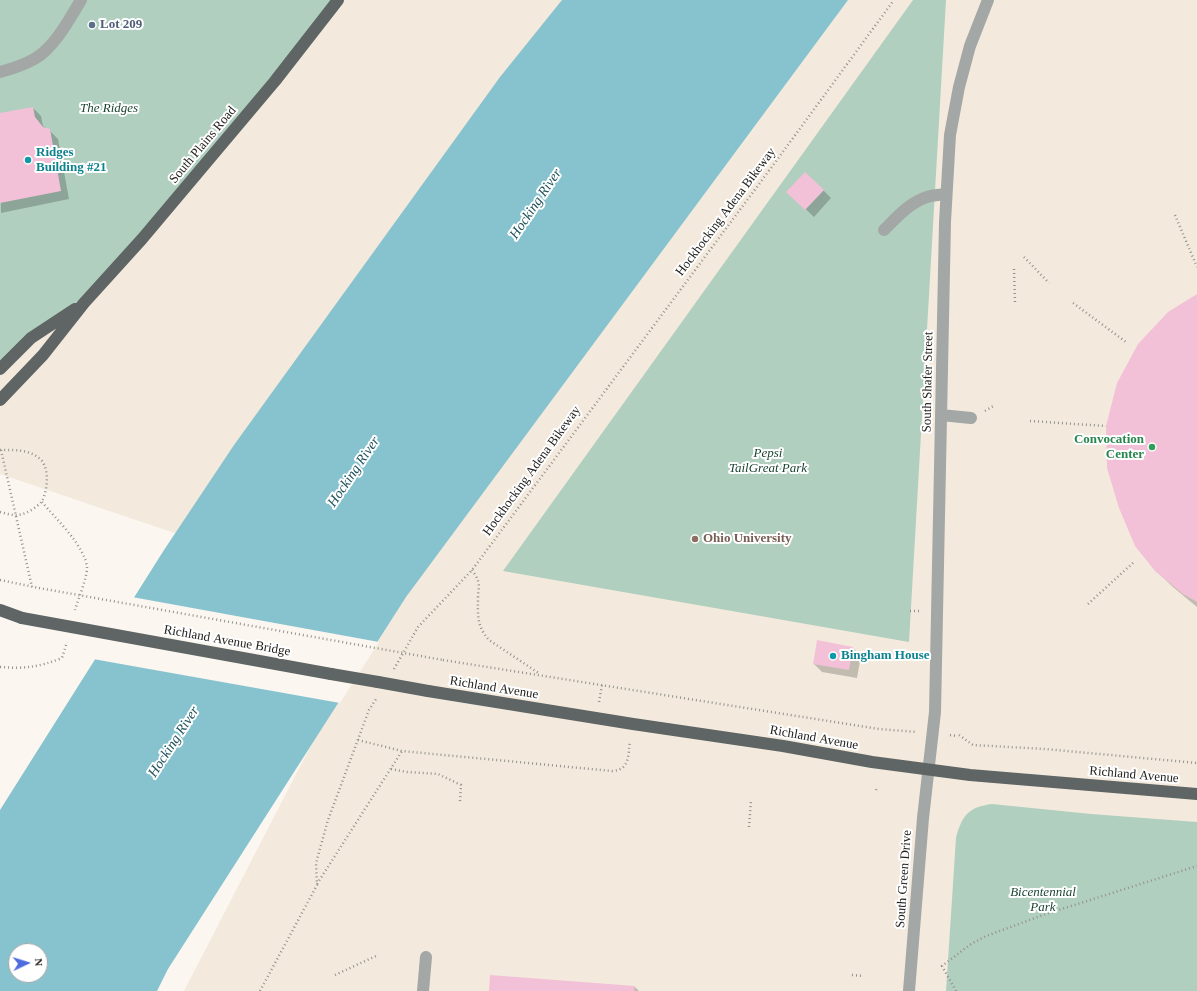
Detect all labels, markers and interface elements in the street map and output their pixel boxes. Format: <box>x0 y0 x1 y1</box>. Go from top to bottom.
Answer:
place label: Lot 209 <box>100 17 142 33</box>
marker: Lot 209 <box>87 20 97 30</box>
park label: The Ridges <box>80 101 138 117</box>
street label: South Plains Road <box>166 103 240 187</box>
place label: Ridges Building #21 <box>36 145 106 176</box>
street label: Hockhocking Adena Bikeway <box>673 145 779 279</box>
marker: Ridges Building #21 <box>23 155 33 165</box>
water label: Hocking River <box>506 166 566 242</box>
street label: South Shafer Street <box>919 331 937 433</box>
street label: Hockhocking Adena Bikeway <box>480 403 584 539</box>
place label: Convocation Center <box>1074 432 1144 463</box>
water label: Hocking River <box>324 434 384 510</box>
marker: Convocation Center <box>1147 442 1157 452</box>
park label: Pepsi TailGreat Park <box>729 446 807 477</box>
place label: Ohio University <box>703 531 791 547</box>
marker: Ohio University <box>690 534 700 544</box>
street label: Richland Avenue Bridge <box>162 622 292 660</box>
place label: Bingham House <box>841 648 929 664</box>
marker: Bingham House <box>828 651 838 661</box>
street label: Richland Avenue <box>449 673 539 703</box>
water label: Hocking River <box>145 703 203 781</box>
street label: Richland Avenue <box>769 723 859 753</box>
street label: Richland Avenue <box>1089 763 1179 787</box>
street label: South Green Drive <box>893 829 915 929</box>
park label: Bicentennial Park <box>1010 885 1076 916</box>
north arrow <box>8 943 48 983</box>
text: N <box>33 958 45 967</box>

